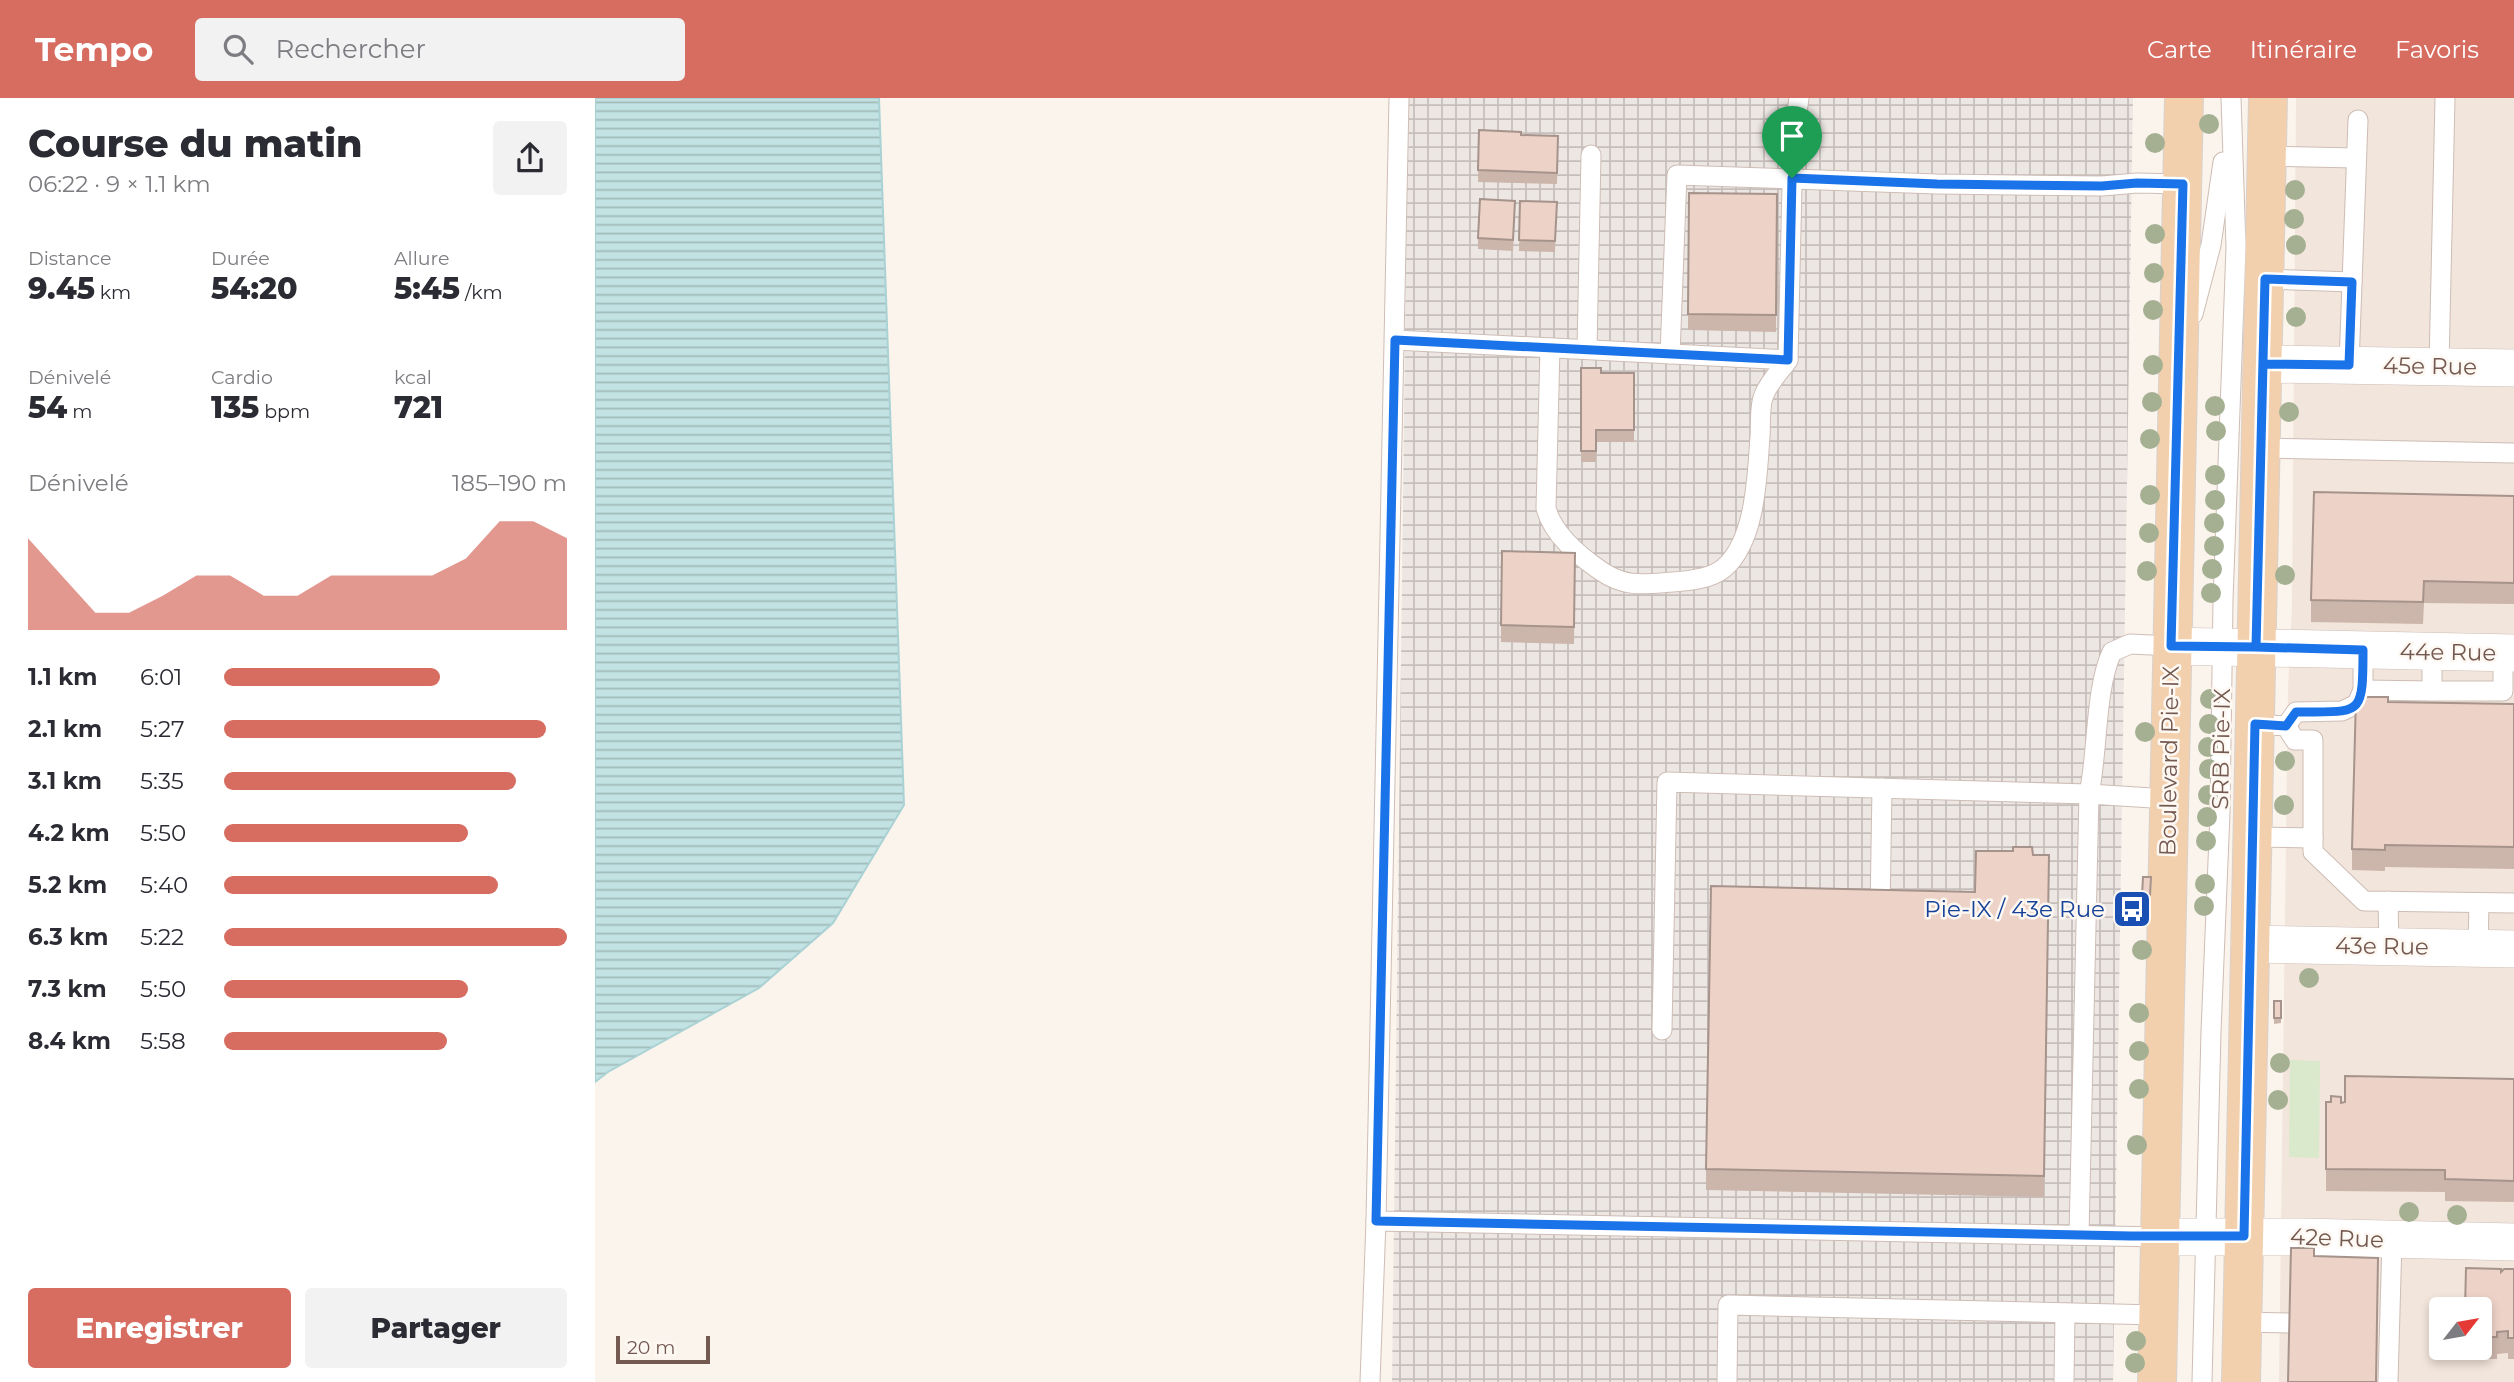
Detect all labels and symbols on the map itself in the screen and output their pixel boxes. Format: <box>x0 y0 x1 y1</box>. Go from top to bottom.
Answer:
pin <box>1762 106 1822 178</box>
street label: 45e Rue <box>2383 351 2477 381</box>
street label: 44e Rue <box>2399 637 2497 667</box>
street label: Boulevard Pie-IX <box>2153 666 2185 856</box>
street label: SRB Pie-IX <box>2206 688 2236 810</box>
bus stop icon: Pie-IX / 43e Rue <box>2111 888 2153 930</box>
place label: Pie-IX / 43e Rue <box>1924 895 2105 923</box>
street label: 43e Rue <box>2335 931 2429 961</box>
street label: 42e Rue <box>2290 1222 2384 1254</box>
north arrow <box>2429 1297 2492 1360</box>
scale bar <box>616 1333 711 1365</box>

